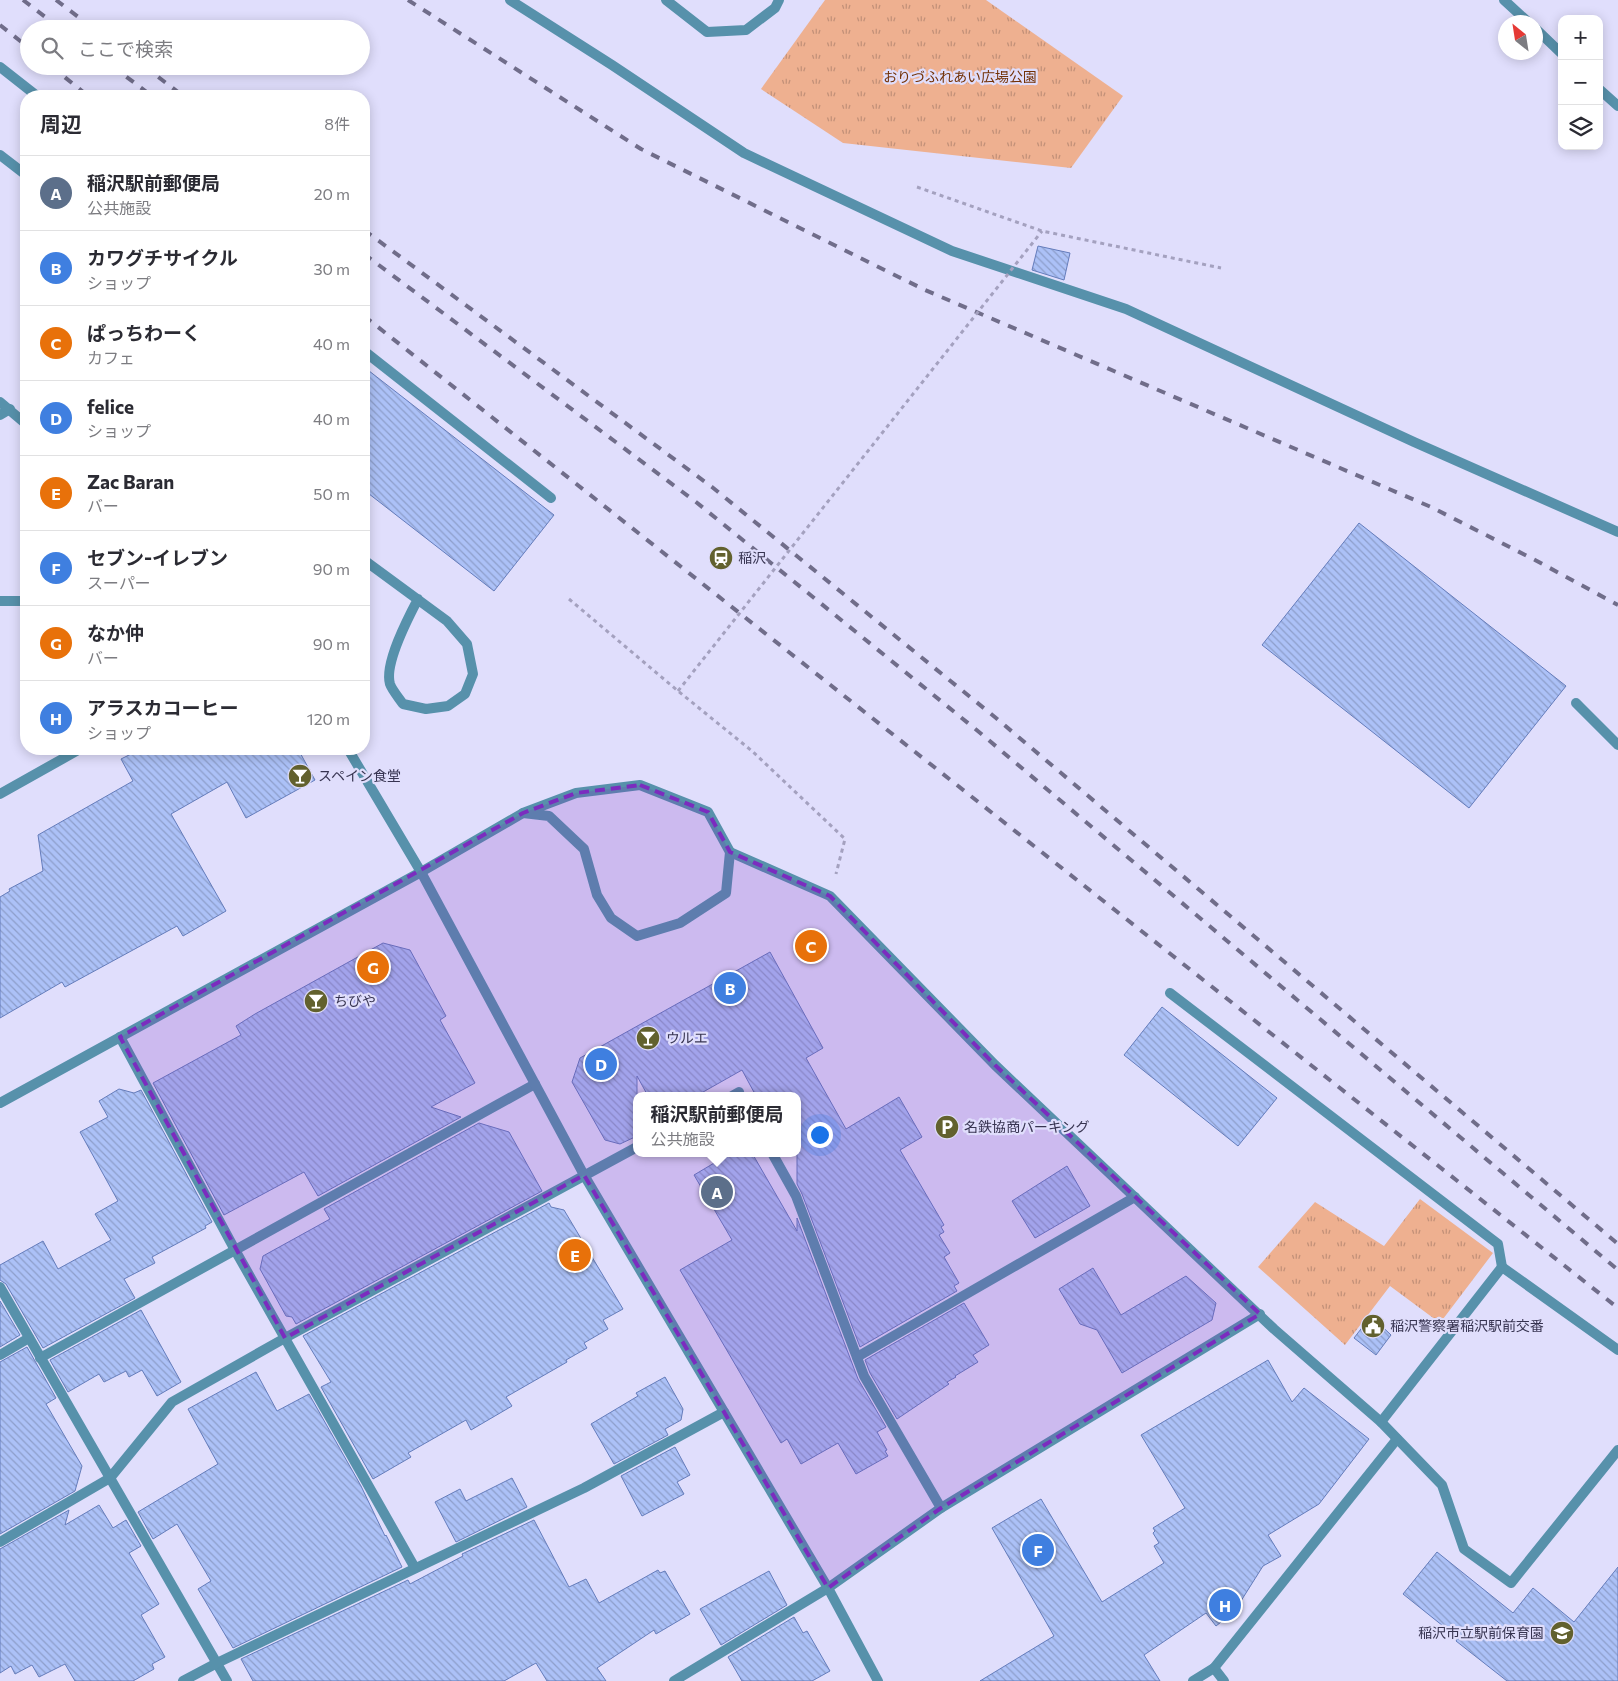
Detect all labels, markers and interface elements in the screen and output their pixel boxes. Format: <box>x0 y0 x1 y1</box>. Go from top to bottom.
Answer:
north arrow <box>1498 15 1543 60</box>
map controls <box>1558 15 1603 150</box>
button: + <box>1558 15 1603 60</box>
search box <box>20 20 370 75</box>
icon: search <box>38 34 66 62</box>
text: ここで検索 <box>78 37 173 60</box>
button: − <box>1558 60 1603 105</box>
park label: おりづふれあい広場公園 <box>883 68 1037 85</box>
button: layers <box>1558 105 1603 150</box>
text: 周辺 <box>40 111 82 136</box>
text: 8件 <box>324 114 350 133</box>
text: 稲沢駅前郵便局 <box>87 171 220 194</box>
text: A <box>50 184 62 203</box>
text: 20 m <box>314 184 350 203</box>
text: 公共施設 <box>87 198 151 217</box>
text: カワグチサイクル <box>87 246 238 269</box>
text: B <box>51 259 61 278</box>
text: 30 m <box>313 259 350 278</box>
text: ショップ <box>87 273 151 292</box>
text: ぱっちわーく <box>87 321 201 344</box>
text: C <box>51 334 61 353</box>
text: 40 m <box>313 334 350 353</box>
text: カフェ <box>87 348 135 367</box>
text: felice <box>87 395 134 418</box>
text: D <box>50 409 62 428</box>
text: 40 m <box>313 409 350 428</box>
text: ショップ <box>87 421 151 440</box>
text: Zac Baran <box>87 470 174 493</box>
text: E <box>51 484 61 503</box>
text: 50 m <box>313 484 350 503</box>
text: バー <box>87 496 119 515</box>
station icon: 稲沢 <box>708 545 734 571</box>
text: セブン-イレブン <box>87 546 228 569</box>
place label: 稲沢 <box>738 549 766 566</box>
text: F <box>51 559 61 578</box>
text: 90 m <box>313 559 350 578</box>
text: スーパー <box>87 573 151 592</box>
text: なか仲 <box>87 621 144 644</box>
text: G <box>50 634 62 653</box>
text: 90 m <box>313 634 350 653</box>
text: バー <box>87 648 119 667</box>
text: アラスカコーヒー <box>87 696 239 719</box>
text: H <box>50 709 62 728</box>
text: 120 m <box>307 709 350 728</box>
text: ショップ <box>87 723 151 742</box>
bar icon: スペイン食堂 <box>287 763 313 789</box>
place label: スペイン食堂 <box>318 767 401 784</box>
pin: C <box>795 927 827 965</box>
pin: G <box>357 948 389 986</box>
pin: B <box>714 969 746 1007</box>
bar icon: ちびや <box>303 988 329 1014</box>
place label: ちびや <box>334 992 376 1009</box>
bar icon: ウルエ <box>635 1025 661 1051</box>
place label: ウルエ <box>666 1029 708 1046</box>
pin: D <box>585 1045 617 1083</box>
popup <box>633 1092 801 1157</box>
text: 稲沢駅前郵便局 <box>650 1102 784 1125</box>
parking icon: 名鉄協商パーキング <box>934 1114 960 1140</box>
place label: 名鉄協商パーキング <box>964 1118 1090 1135</box>
your location <box>807 1122 833 1148</box>
text: 公共施設 <box>650 1129 715 1148</box>
pin: A <box>701 1173 733 1211</box>
pin: E <box>559 1236 591 1274</box>
public building icon: 稲沢警察署稲沢駅前交番 <box>1360 1313 1386 1339</box>
place label: 稲沢警察署稲沢駅前交番 <box>1390 1317 1544 1334</box>
pin: F <box>1022 1531 1054 1569</box>
pin: H <box>1209 1586 1241 1624</box>
school or university icon: 稲沢市立駅前保育園 <box>1549 1620 1575 1646</box>
place label: 稲沢市立駅前保育園 <box>1418 1624 1544 1641</box>

